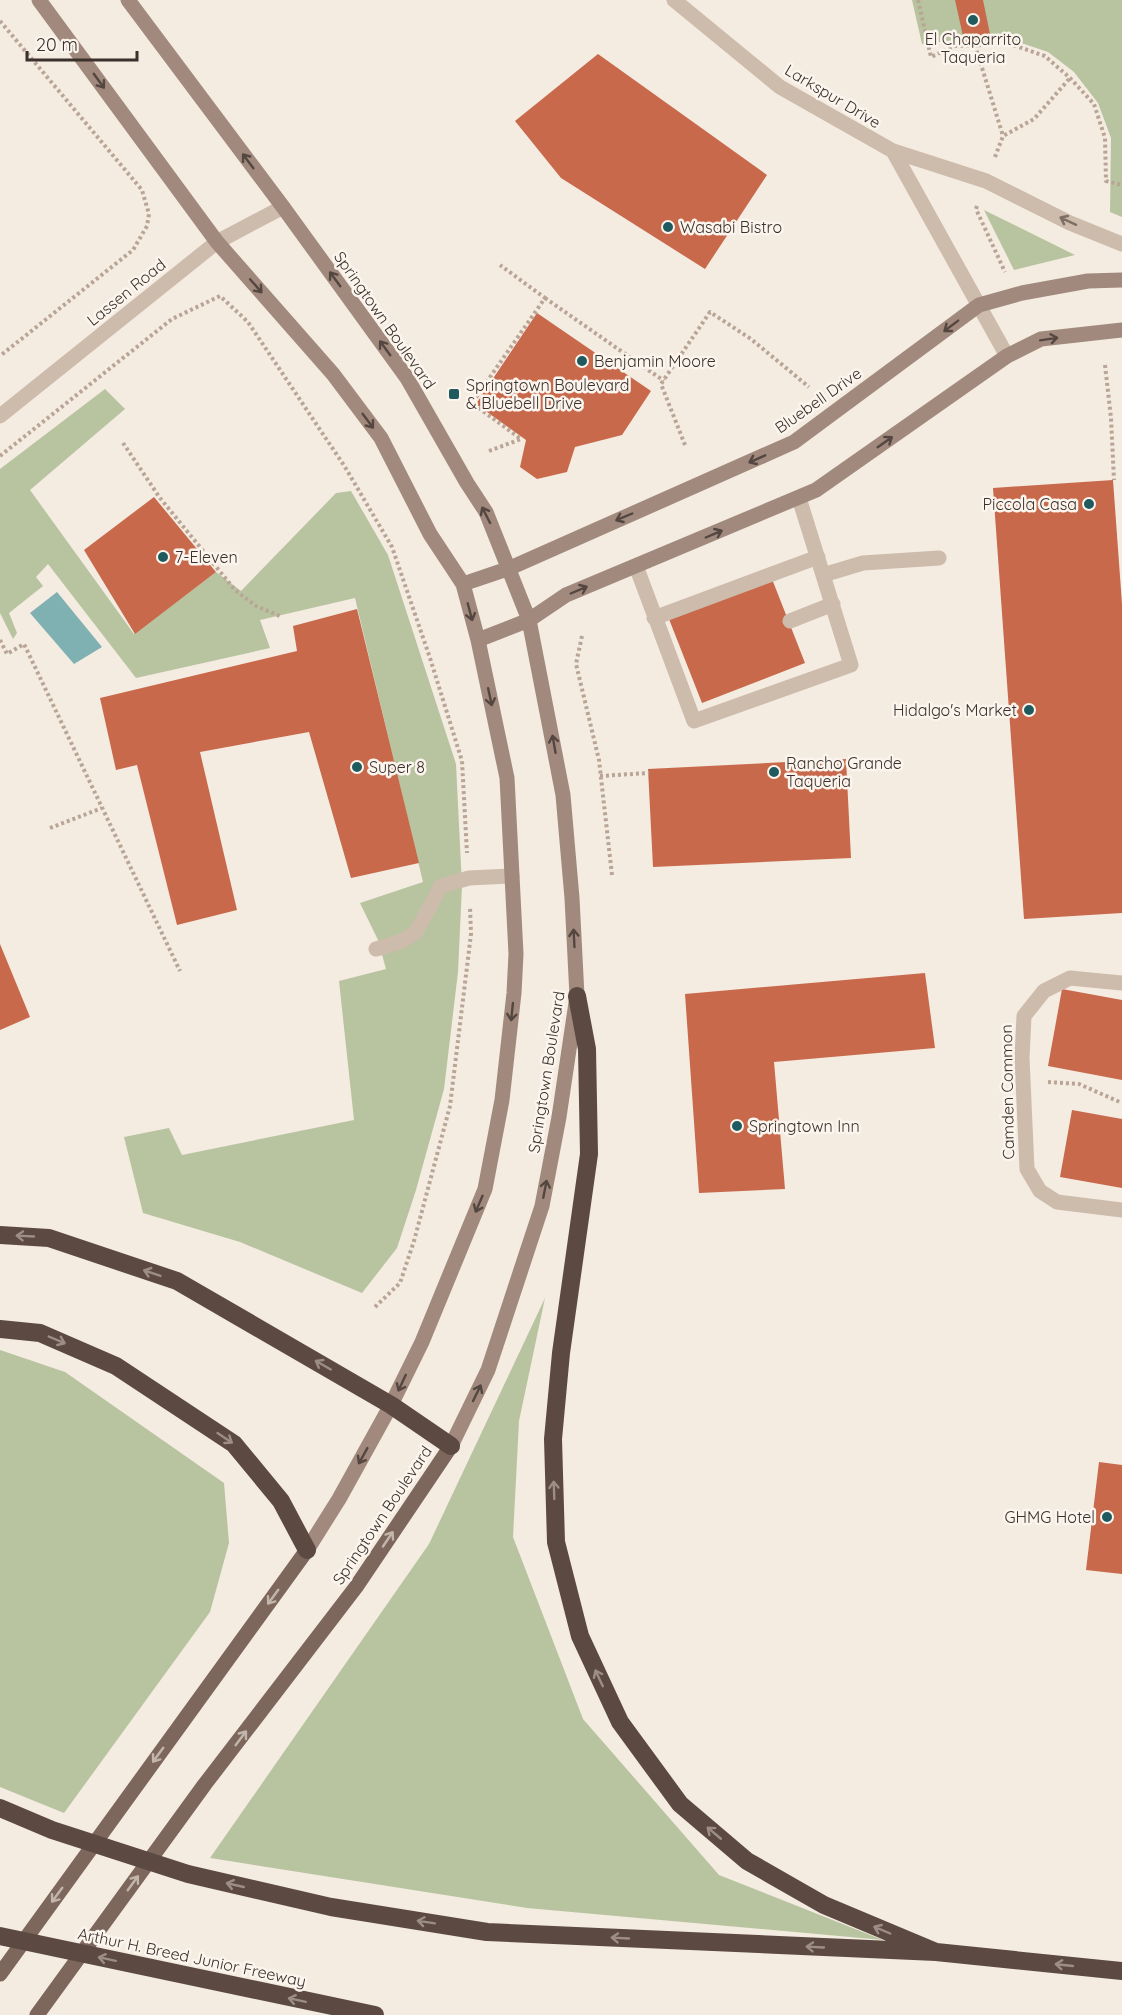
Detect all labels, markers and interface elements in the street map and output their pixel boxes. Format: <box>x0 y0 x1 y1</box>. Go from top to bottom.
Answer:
marker: El Chaparrito Taqueria <box>966 13 980 27</box>
scale bar <box>27 24 136 62</box>
place label: El Chaparrito Taqueria <box>925 29 1021 67</box>
text: 20 m <box>36 33 78 56</box>
street label: Larkspur Drive <box>781 60 885 132</box>
one-way arrow <box>92 72 105 88</box>
one-way arrow <box>242 153 254 169</box>
one-way arrow <box>1060 215 1078 227</box>
place label: Wasabi Bistro <box>680 217 782 237</box>
marker: Wasabi Bistro <box>661 220 675 234</box>
street label: Springtown Boulevard <box>330 247 440 393</box>
street label: Lassen Road <box>83 254 169 330</box>
one-way arrow <box>329 271 341 287</box>
one-way arrow <box>249 278 263 293</box>
one-way arrow <box>943 320 959 332</box>
one-way arrow <box>1039 333 1058 344</box>
one-way arrow <box>379 341 391 357</box>
place label: Benjamin Moore <box>594 351 716 371</box>
marker: Benjamin Moore <box>575 354 589 368</box>
street label: Bluebell Drive <box>771 363 865 437</box>
place label: Springtown Boulevard & Bluebell Drive <box>466 375 629 413</box>
marker: Springtown Boulevard & Bluebell Drive <box>447 387 461 401</box>
one-way arrow <box>362 413 375 429</box>
one-way arrow <box>876 436 893 448</box>
one-way arrow <box>748 454 766 465</box>
place label: Piccola Casa <box>983 494 1077 514</box>
marker: Piccola Casa <box>1082 497 1096 511</box>
one-way arrow <box>480 506 492 524</box>
one-way arrow <box>616 512 634 524</box>
one-way arrow <box>704 528 723 539</box>
place label: 7-Eleven <box>175 547 238 567</box>
marker: 7-Eleven <box>156 550 170 564</box>
one-way arrow <box>569 584 588 595</box>
one-way arrow <box>465 602 477 621</box>
one-way arrow <box>485 687 496 706</box>
place label: Hidalgo's Market <box>893 700 1017 720</box>
marker: Hidalgo's Market <box>1022 703 1036 717</box>
one-way arrow <box>548 735 559 754</box>
place label: Rancho Grande Taqueria <box>786 753 902 791</box>
place label: Super 8 <box>369 757 425 777</box>
marker: Super 8 <box>350 760 364 774</box>
marker: Rancho Grande Taqueria <box>767 765 781 779</box>
one-way arrow <box>569 928 580 948</box>
street label: Springtown Boulevard <box>523 990 569 1154</box>
one-way arrow <box>506 1002 517 1022</box>
street label: Camden Common <box>996 1024 1018 1160</box>
place label: Springtown Inn <box>749 1116 860 1136</box>
marker: Springtown Inn <box>730 1119 744 1133</box>
one-way arrow <box>540 1179 551 1199</box>
one-way arrow <box>473 1194 484 1213</box>
one-way arrow <box>15 1231 35 1242</box>
one-way arrow <box>143 1266 162 1277</box>
one-way arrow <box>47 1335 65 1347</box>
one-way arrow <box>315 1358 332 1370</box>
one-way arrow <box>395 1374 407 1392</box>
one-way arrow <box>471 1384 483 1402</box>
one-way arrow <box>216 1432 232 1444</box>
street label: Springtown Boulevard <box>328 1442 436 1588</box>
one-way arrow <box>357 1447 369 1464</box>
one-way arrow <box>548 1481 560 1501</box>
place label: GHMG Hotel <box>1004 1507 1095 1527</box>
marker: GHMG Hotel <box>1100 1510 1114 1524</box>
one-way arrow <box>382 1530 395 1547</box>
one-way arrow <box>267 1589 279 1605</box>
one-way arrow <box>593 1670 605 1688</box>
one-way arrow <box>234 1730 247 1746</box>
one-way arrow <box>152 1746 164 1762</box>
one-way arrow <box>707 1826 722 1840</box>
one-way arrow <box>127 1875 140 1891</box>
one-way arrow <box>225 1879 245 1890</box>
one-way arrow <box>51 1887 63 1903</box>
one-way arrow <box>416 1917 436 1928</box>
street label: Arthur H. Breed Junior Freeway <box>76 1923 308 1991</box>
one-way arrow <box>873 1924 892 1935</box>
one-way arrow <box>610 1933 630 1944</box>
one-way arrow <box>805 1941 825 1952</box>
one-way arrow <box>97 1953 117 1964</box>
one-way arrow <box>1054 1959 1074 1970</box>
one-way arrow <box>288 1994 308 2005</box>

